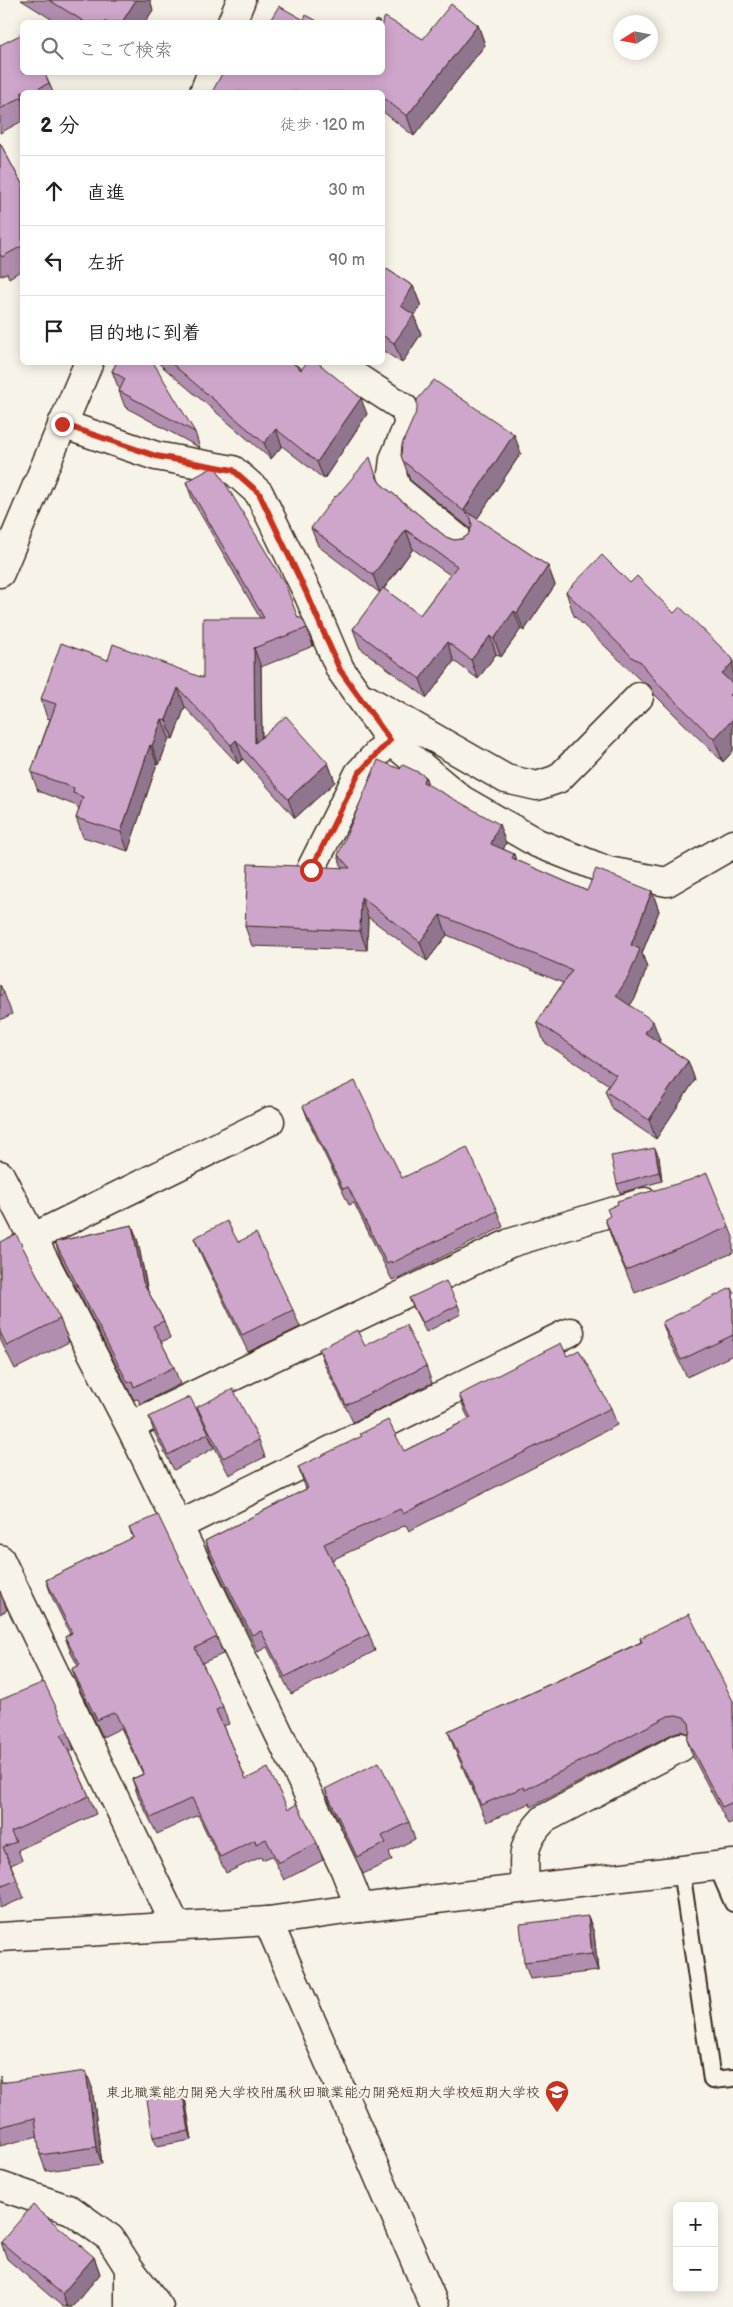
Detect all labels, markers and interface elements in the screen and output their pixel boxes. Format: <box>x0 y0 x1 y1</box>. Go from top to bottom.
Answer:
north arrow <box>613 15 658 60</box>
search box <box>20 20 385 75</box>
icon: search <box>38 34 66 62</box>
text: ここで検索 <box>78 39 173 62</box>
text: 2 分 <box>40 113 79 138</box>
text: 徒歩 · 120 m <box>280 116 365 135</box>
icon: ahead <box>40 177 68 205</box>
text: 30 m <box>328 181 365 200</box>
text: 直進 <box>87 182 125 205</box>
icon: left <box>40 247 68 275</box>
text: 90 m <box>329 251 365 270</box>
text: 左折 <box>87 252 125 275</box>
icon: arrive <box>40 317 68 345</box>
text: 目的地に到着 <box>87 322 201 345</box>
route end <box>51 413 74 436</box>
route start <box>300 859 323 882</box>
school or university icon: 東北職業能力開発大学校附属秋田職業能力開発短期大学校短期大学校 <box>544 2079 570 2113</box>
place label: 東北職業能力開発大学校附属秋田職業能力開発短期大学校短期大学校 <box>106 2084 540 2101</box>
map controls <box>673 2202 718 2292</box>
button: + <box>673 2202 718 2247</box>
button: − <box>673 2247 718 2292</box>

